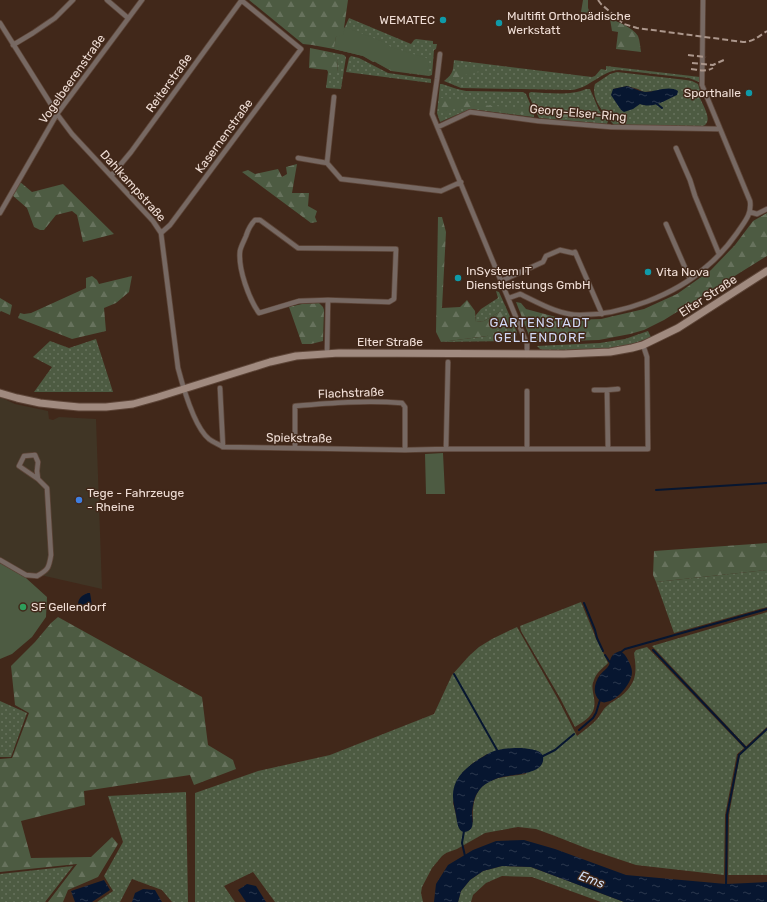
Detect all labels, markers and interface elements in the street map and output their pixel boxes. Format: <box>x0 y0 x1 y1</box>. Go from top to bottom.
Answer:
place label: Multifit Orthopädische Werkstatt <box>507 9 631 37</box>
place label: WEMATEC <box>379 13 435 27</box>
marker: WEMATEC <box>438 15 448 25</box>
marker: Multifit Orthopädische Werkstatt <box>494 18 504 28</box>
street label: Vogelbeerenstraße <box>36 32 108 126</box>
street label: Reiterstraße <box>143 51 195 115</box>
place label: Sporthalle <box>684 86 741 100</box>
marker: Sporthalle <box>744 88 754 98</box>
street label: Kasernenstraße <box>192 96 256 176</box>
street label: Georg-Elser-Ring <box>529 102 627 124</box>
street label: Dahlkampstraße <box>97 147 169 225</box>
place label: InSystem IT Dienstleistungs GmbH <box>466 264 591 292</box>
place label: Vita Nova <box>656 265 709 279</box>
marker: Vita Nova <box>643 267 653 277</box>
street label: Elter Straße <box>677 272 740 320</box>
marker: InSystem IT Dienstleistungs GmbH <box>453 273 463 283</box>
district label: GARTENSTADT GELLENDORF <box>490 315 590 345</box>
street label: Elter Straße <box>357 335 423 349</box>
street label: Flachstraße <box>318 385 385 401</box>
street label: Spiekstraße <box>266 430 332 446</box>
place label: Tege - Fahrzeuge - Rheine <box>87 486 184 514</box>
marker: Tege - Fahrzeuge - Rheine <box>74 495 84 505</box>
place label: SF Gellendorf <box>31 600 107 614</box>
marker: SF Gellendorf <box>18 602 28 612</box>
water label: Ems <box>577 868 607 891</box>

